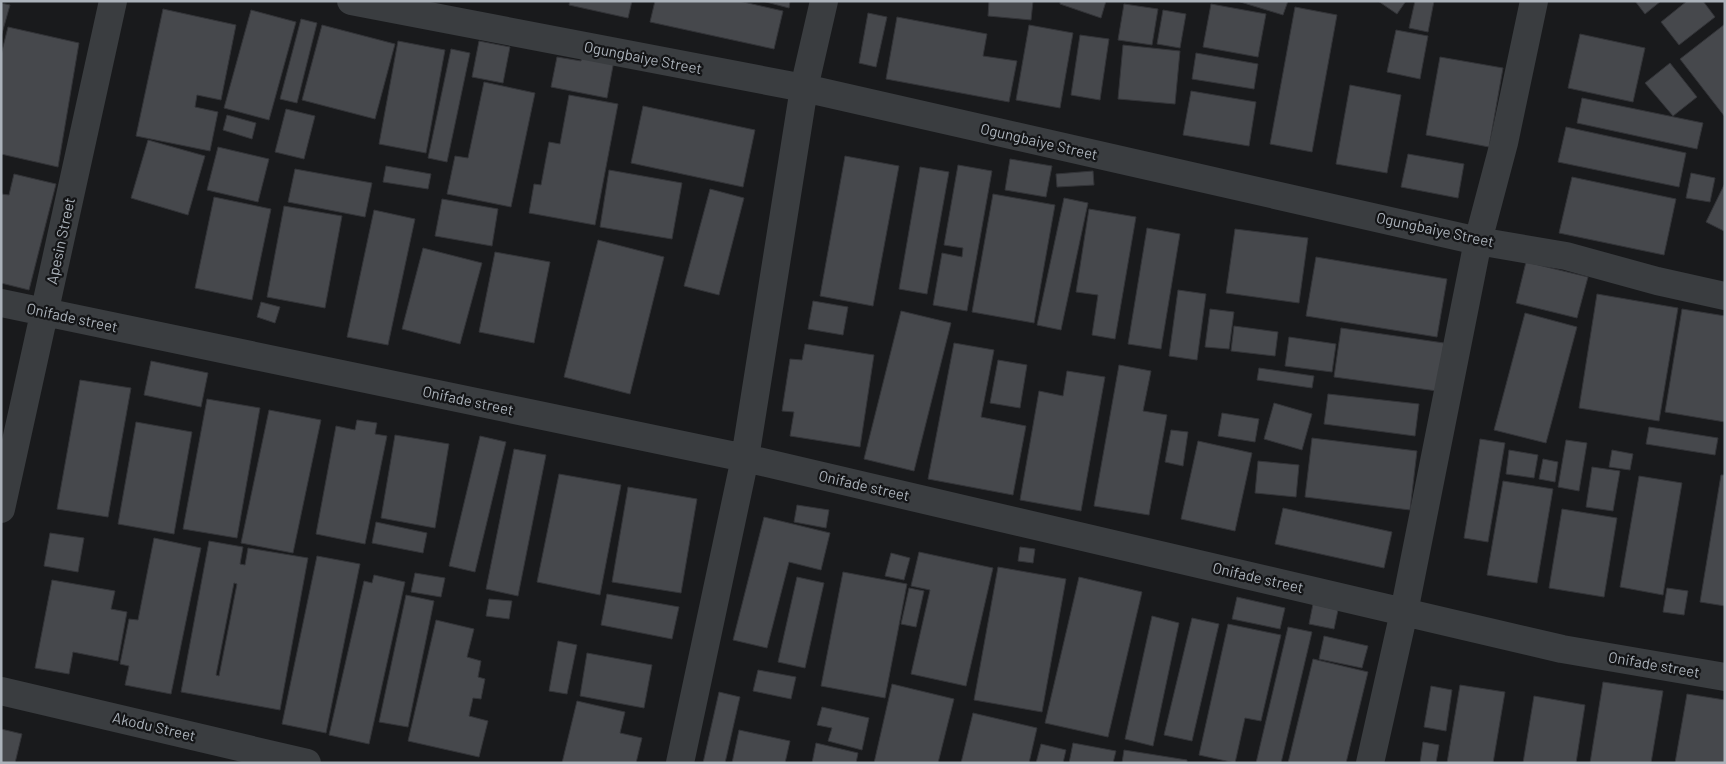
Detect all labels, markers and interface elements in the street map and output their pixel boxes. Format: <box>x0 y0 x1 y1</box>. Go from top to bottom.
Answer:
street label: Ogungbaiye Street <box>583 37 704 77</box>
street label: Ogungbaiye Street <box>979 119 1100 163</box>
street label: Apesin Street <box>42 196 78 286</box>
street label: Ogungbaiye Street <box>1375 208 1496 250</box>
street label: Onifade street <box>25 299 119 335</box>
street label: Onifade street <box>421 382 515 418</box>
street label: Onifade street <box>817 466 911 504</box>
street label: Onifade street <box>1211 558 1305 596</box>
street label: Onifade street <box>1607 647 1701 681</box>
street label: Akodu Street <box>111 708 198 744</box>

